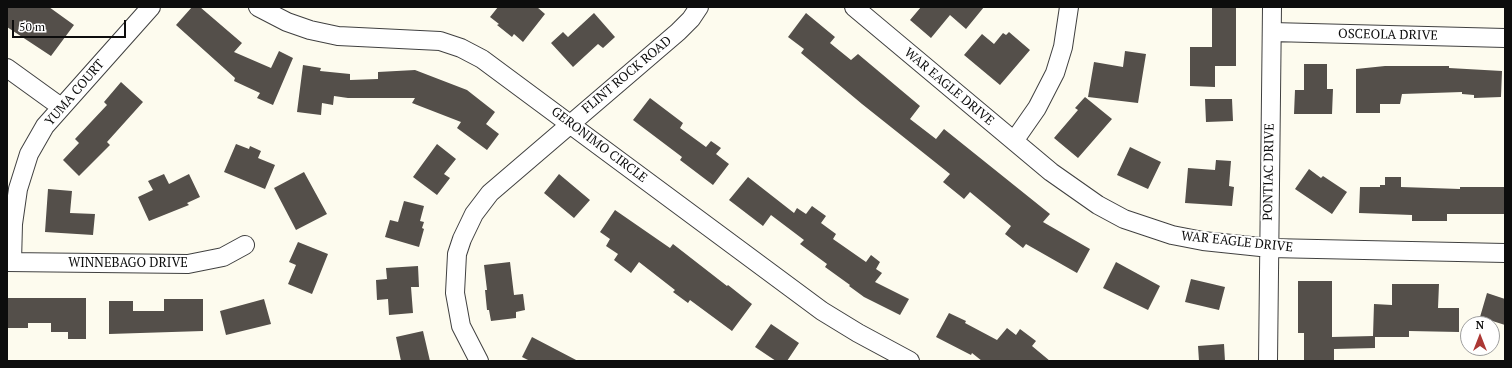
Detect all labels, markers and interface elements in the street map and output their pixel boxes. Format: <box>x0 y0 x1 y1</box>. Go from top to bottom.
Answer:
scale bar <box>14 12 128 38</box>
text: 50 m <box>19 19 45 34</box>
street label: OSCEOLA DRIVE <box>1338 26 1438 44</box>
street label: FLINT ROCK ROAD <box>579 33 675 117</box>
street label: WAR EAGLE DRIVE <box>901 45 997 129</box>
street label: YUMA COURT <box>42 57 108 129</box>
street label: GERONIMO CIRCLE <box>548 104 650 186</box>
street label: PONTIAC DRIVE <box>1260 123 1278 221</box>
street label: WAR EAGLE DRIVE <box>1180 228 1294 256</box>
street label: WINNEBAGO DRIVE <box>68 255 188 271</box>
north arrow <box>1460 316 1500 356</box>
text: N <box>1476 318 1484 332</box>

